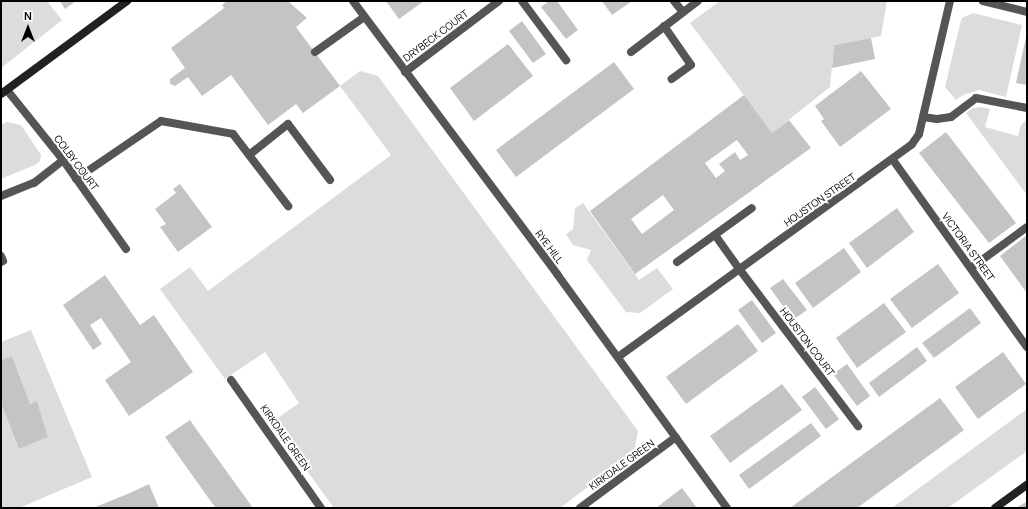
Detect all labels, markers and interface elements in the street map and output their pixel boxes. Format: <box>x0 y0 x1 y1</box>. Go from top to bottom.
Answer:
street label: DRYBECK COURT <box>401 7 471 65</box>
north arrow <box>8 8 48 48</box>
text: N <box>24 8 32 23</box>
street label: COLBY COURT <box>51 133 101 193</box>
street label: HOUSTON STREET <box>782 171 858 229</box>
street label: VICTORIA STREET <box>939 211 997 283</box>
street label: RYE HILL <box>533 228 565 266</box>
street label: HOUSTON COURT <box>777 305 837 379</box>
street label: KIRKDALE GREEN <box>258 403 312 473</box>
street label: KIRKDALE GREEN <box>587 437 657 493</box>

